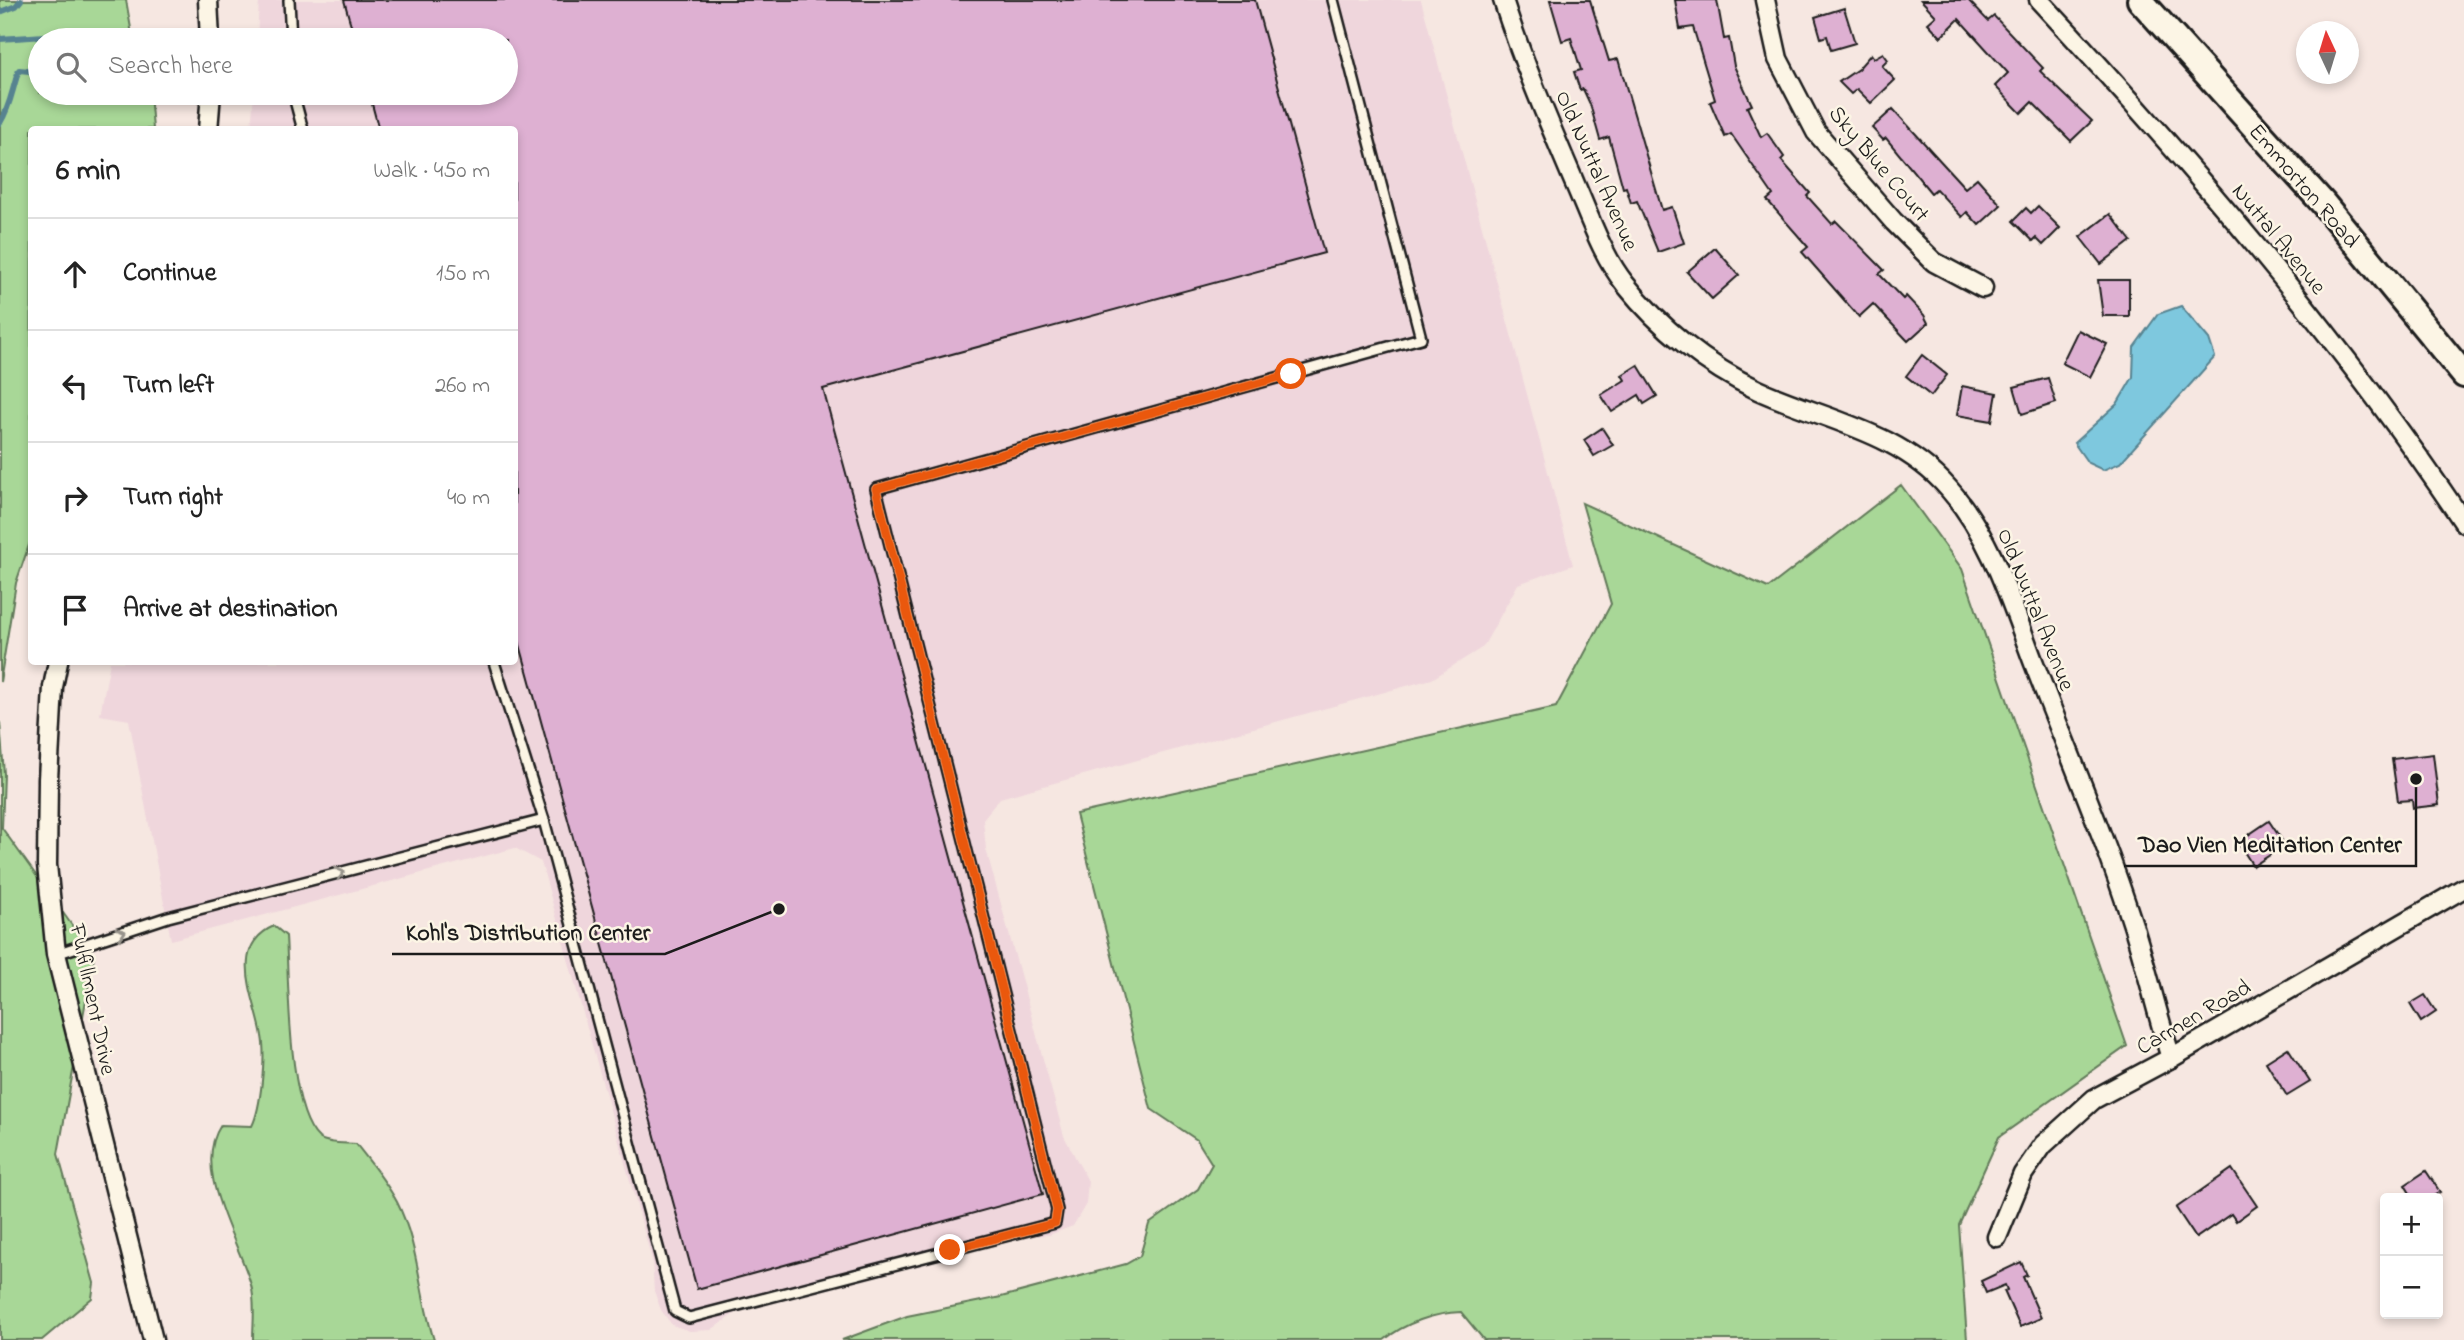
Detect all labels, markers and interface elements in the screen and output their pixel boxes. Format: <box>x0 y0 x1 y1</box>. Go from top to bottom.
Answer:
north arrow <box>2296 21 2359 84</box>
search box <box>28 28 518 105</box>
icon: search <box>52 48 90 86</box>
text: Search here <box>108 48 233 86</box>
street label: Old Nuttal Avenue <box>1546 85 1646 257</box>
street label: Sky Blue Court <box>1818 99 1937 231</box>
street label: Emmorton Road <box>2240 117 2367 256</box>
text: 6 min <box>56 150 120 194</box>
text: Walk · 450 m <box>373 155 490 188</box>
street label: Nuttal Avenue <box>2223 177 2334 303</box>
icon: ahead <box>56 255 94 293</box>
text: Continue <box>123 255 216 293</box>
text: 150 m <box>436 258 490 291</box>
route start <box>1275 358 1306 389</box>
icon: left <box>56 367 94 405</box>
text: Turn left <box>123 367 214 405</box>
text: 260 m <box>435 370 490 403</box>
icon: right <box>56 479 94 517</box>
text: Turn right <box>123 479 223 517</box>
text: 40 m <box>447 482 490 515</box>
street label: Old Nuttal Avenue <box>1987 524 2083 697</box>
icon: arrive <box>56 591 94 629</box>
text: Arrive at destination <box>123 591 338 629</box>
callout: Dao Vien Meditation Center <box>2124 821 2416 866</box>
text: Dao Vien Meditation Center <box>2137 829 2402 864</box>
one-way arrow <box>334 867 346 881</box>
callout: Kohl's Distribution Center <box>392 909 665 954</box>
text: Kohl's Distribution Center <box>406 917 651 952</box>
street label: Fulfillment Drive <box>59 920 124 1079</box>
one-way arrow <box>114 926 126 941</box>
street label: Carmen Road <box>2131 972 2258 1064</box>
map controls <box>2380 1193 2443 1319</box>
button: + <box>2380 1193 2443 1256</box>
route end <box>934 1234 965 1265</box>
button: − <box>2380 1256 2443 1319</box>

